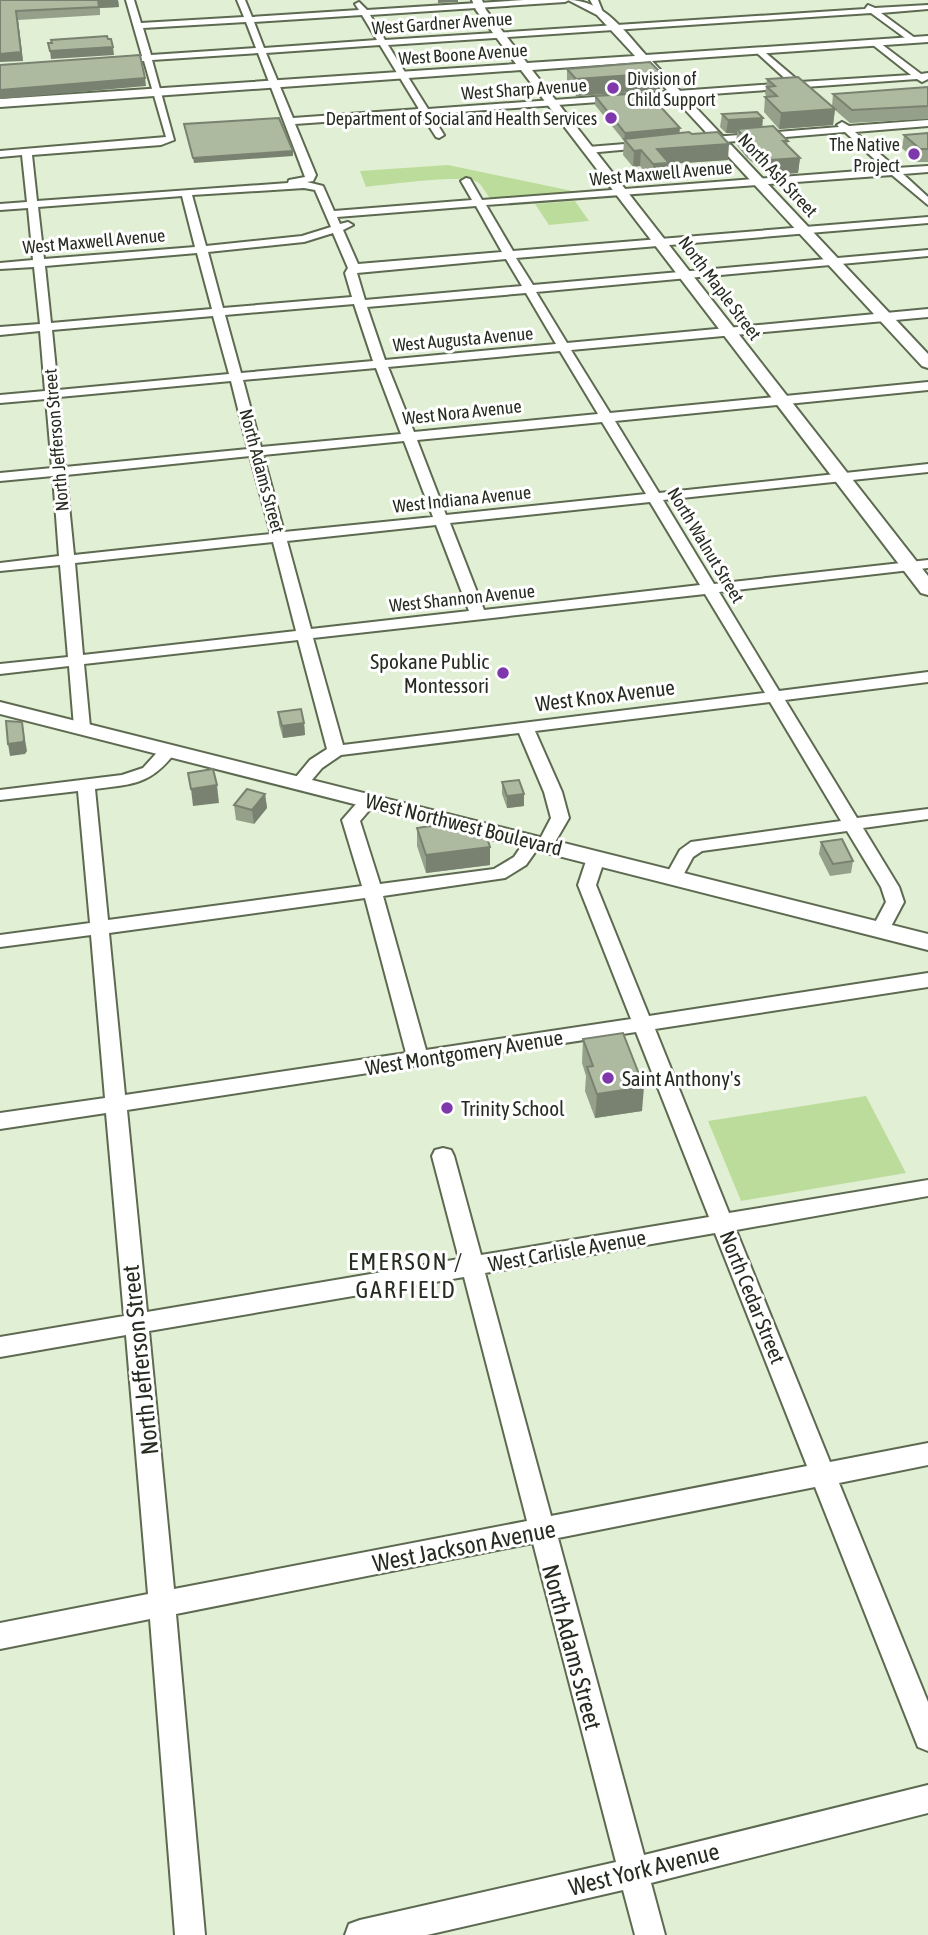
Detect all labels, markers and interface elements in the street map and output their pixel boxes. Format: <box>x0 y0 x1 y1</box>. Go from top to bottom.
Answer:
street label: West Gardner Avenue <box>371 8 513 38</box>
street label: West Boone Avenue <box>398 39 528 69</box>
place label: Division of Child Support <box>627 68 716 110</box>
street label: West Sharp Avenue <box>461 74 587 104</box>
marker: Division of Child Support <box>605 80 621 96</box>
place label: Department of Social and Health Services <box>326 108 597 129</box>
marker: Department of Social and Health Services <box>603 110 619 126</box>
street label: North Ash Street <box>734 129 822 221</box>
place label: The Native Project <box>829 134 900 176</box>
marker: The Native Project <box>906 146 922 162</box>
street label: West Maxwell Avenue <box>589 156 733 190</box>
street label: West Maxwell Avenue <box>22 224 166 258</box>
street label: North Maple Street <box>674 232 766 344</box>
street label: West Augusta Avenue <box>392 322 534 356</box>
street label: North Jefferson Street <box>39 368 73 512</box>
street label: West Nora Avenue <box>402 395 522 429</box>
street label: North Adams Street <box>235 407 289 535</box>
street label: West Indiana Avenue <box>392 481 532 517</box>
street label: North Walnut Street <box>663 484 749 606</box>
street label: West Shannon Avenue <box>388 580 536 616</box>
place label: Spokane Public Montessori <box>370 649 489 697</box>
marker: Spokane Public Montessori <box>495 665 511 681</box>
street label: West Knox Avenue <box>534 675 676 715</box>
street label: West Northwest Boulevard <box>363 788 565 860</box>
street label: West Montgomery Avenue <box>364 1025 564 1079</box>
place label: Saint Anthony's <box>622 1066 741 1090</box>
marker: Saint Anthony's <box>600 1070 616 1086</box>
place label: Trinity School <box>461 1096 565 1120</box>
marker: Trinity School <box>439 1100 455 1116</box>
street label: West Carlisle Avenue <box>486 1224 648 1276</box>
street label: North Cedar Street <box>715 1227 791 1367</box>
district label: EMERSON / GARFIELD <box>348 1248 464 1303</box>
street label: North Jefferson Street <box>117 1264 163 1456</box>
street label: West Jackson Avenue <box>370 1515 558 1577</box>
street label: North Adams Street <box>537 1561 607 1733</box>
street label: West York Avenue <box>566 1837 722 1901</box>

